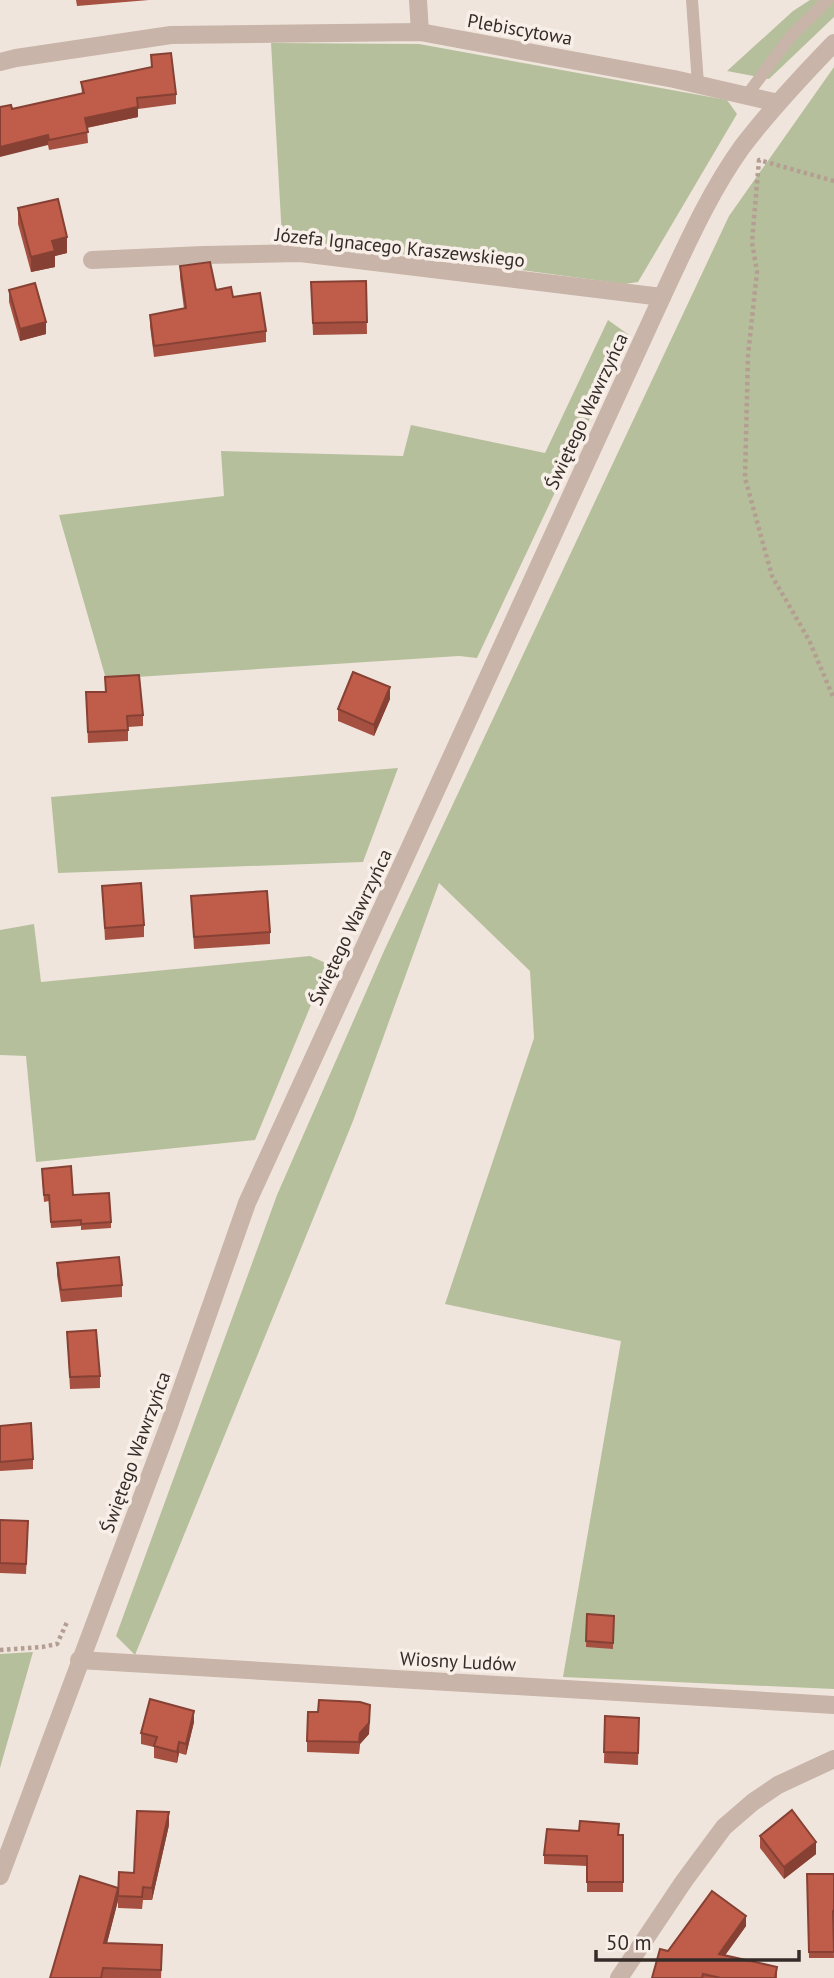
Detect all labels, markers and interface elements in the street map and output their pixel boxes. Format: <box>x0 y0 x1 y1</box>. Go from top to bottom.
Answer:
street label: Plebiscytowa <box>466 8 574 50</box>
street label: Józefa Ignacego Kraszewskiego <box>273 222 526 272</box>
street label: Świętego Wawrzyńca <box>539 329 633 493</box>
street label: Świętego Wawrzyńca <box>303 845 397 1009</box>
street label: Świętego Wawrzyńca <box>95 1368 175 1536</box>
street label: Wiosny Ludów <box>399 1646 517 1676</box>
scale bar <box>596 1918 799 1962</box>
text: 50 m <box>606 1929 652 1956</box>

